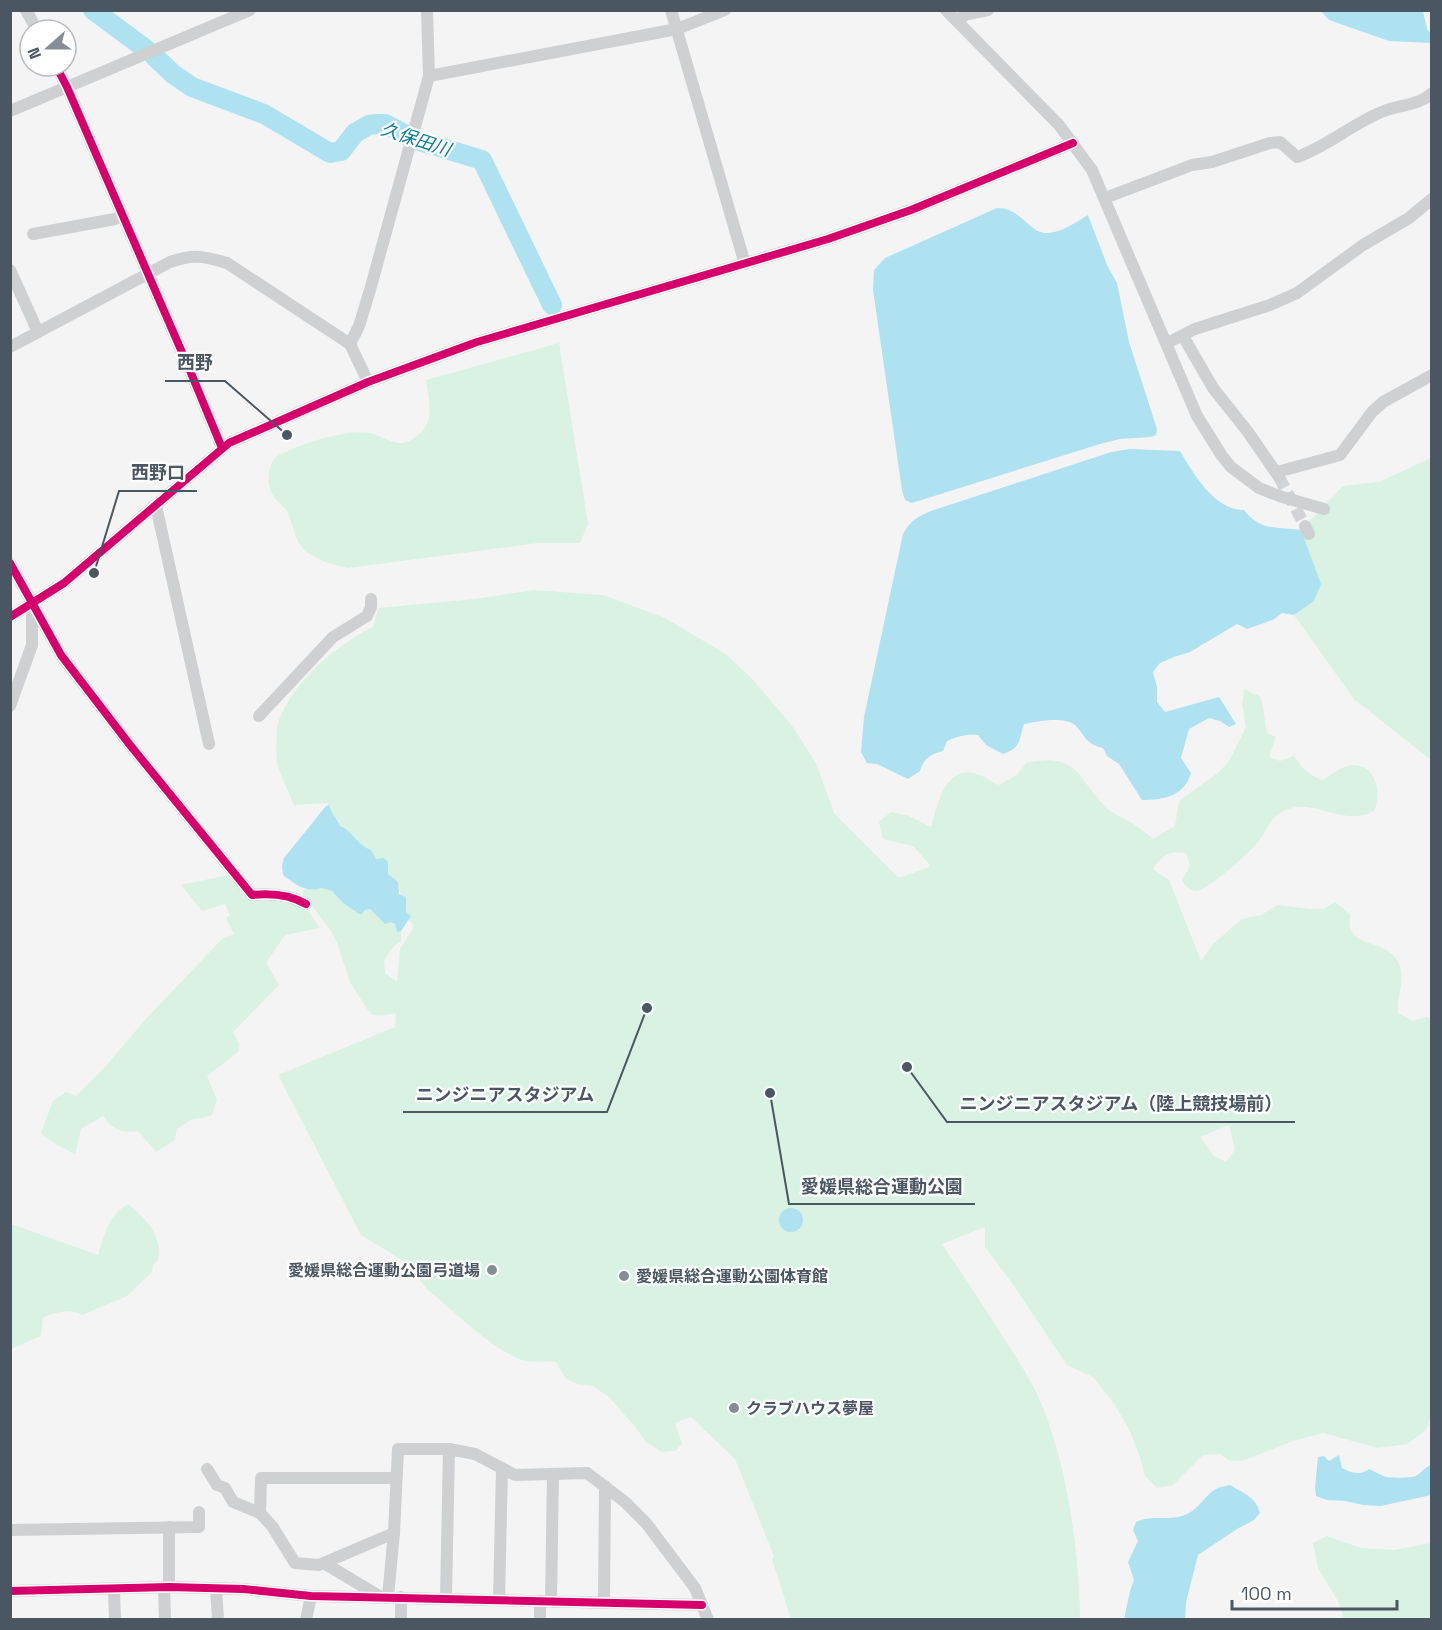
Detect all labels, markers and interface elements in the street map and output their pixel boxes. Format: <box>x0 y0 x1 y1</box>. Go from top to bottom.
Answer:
north arrow <box>18 18 78 78</box>
text: N <box>23 44 46 62</box>
water label: 久保田川 <box>378 117 456 162</box>
callout: 西野 <box>165 345 225 381</box>
text: 西野 <box>177 351 213 374</box>
callout: 西野口 <box>119 455 197 491</box>
text: 西野口 <box>131 461 185 484</box>
callout: ニンジニアスタジアム <box>403 1076 607 1112</box>
text: ニンジニアスタジアム <box>416 1083 594 1106</box>
callout: ニンジニアスタジアム（陸上競技場前） <box>947 1086 1295 1122</box>
text: ニンジニアスタジアム（陸上競技場前） <box>960 1092 1282 1115</box>
callout: 愛媛県総合運動公園 <box>789 1168 975 1204</box>
text: 愛媛県総合運動公園 <box>801 1175 963 1198</box>
place label: 愛媛県総合運動公園弓道場 <box>288 1260 480 1281</box>
marker: 愛媛県総合運動公園弓道場 <box>485 1263 499 1277</box>
place label: 愛媛県総合運動公園体育館 <box>636 1266 828 1287</box>
marker: 愛媛県総合運動公園体育館 <box>617 1269 631 1283</box>
place label: クラブハウス夢屋 <box>746 1398 874 1419</box>
marker: クラブハウス夢屋 <box>727 1401 741 1415</box>
scale bar <box>1232 1573 1397 1611</box>
text: 100 m <box>1241 1582 1292 1605</box>

